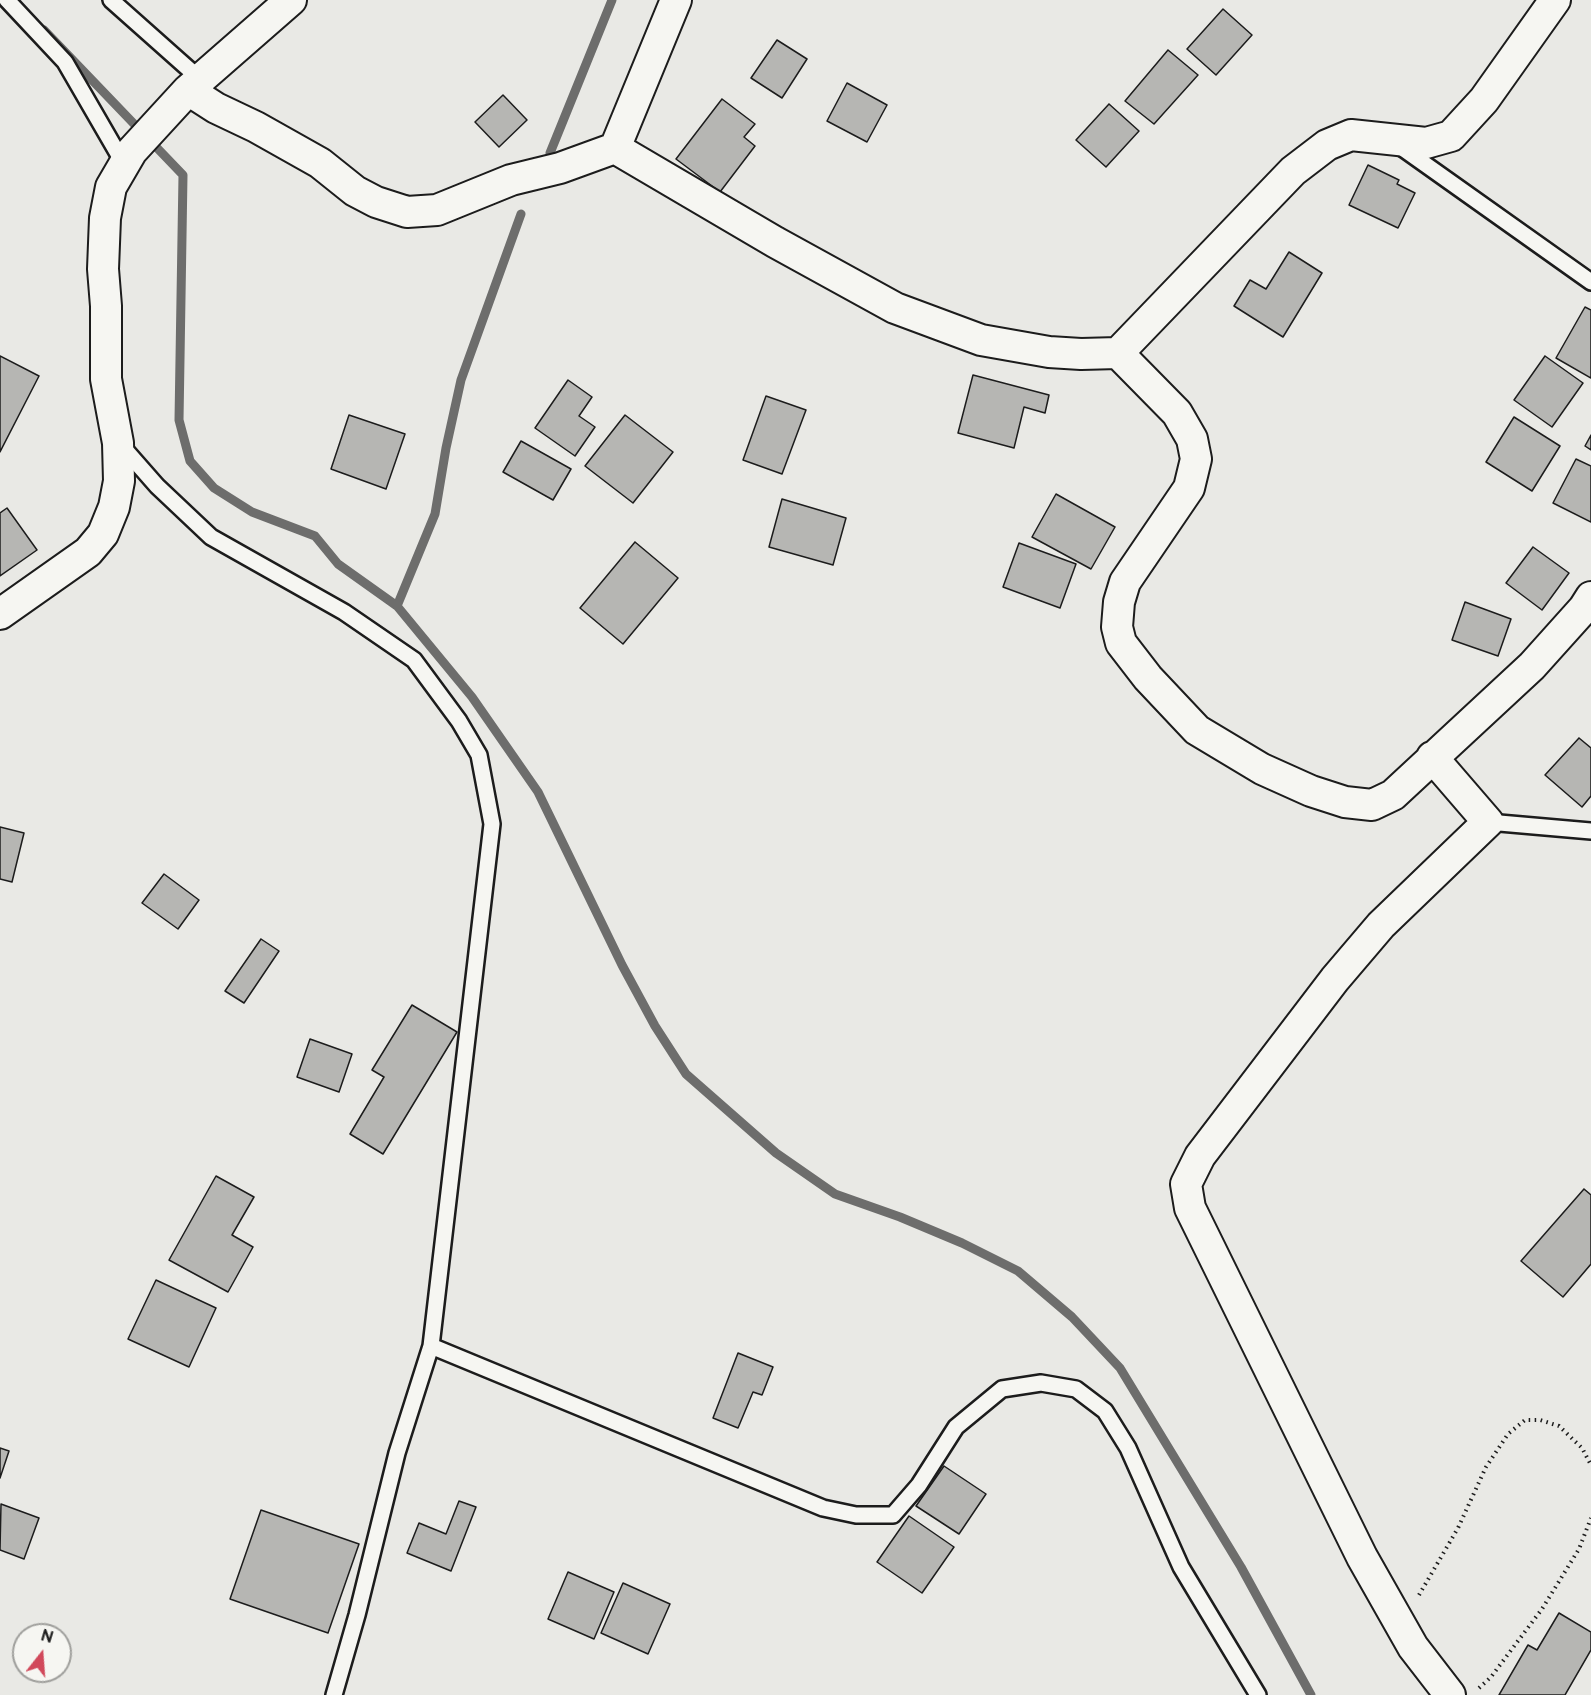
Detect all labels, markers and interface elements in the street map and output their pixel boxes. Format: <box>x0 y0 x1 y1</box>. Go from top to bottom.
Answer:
north arrow <box>12 1623 72 1683</box>
text: N <box>38 1626 55 1648</box>

